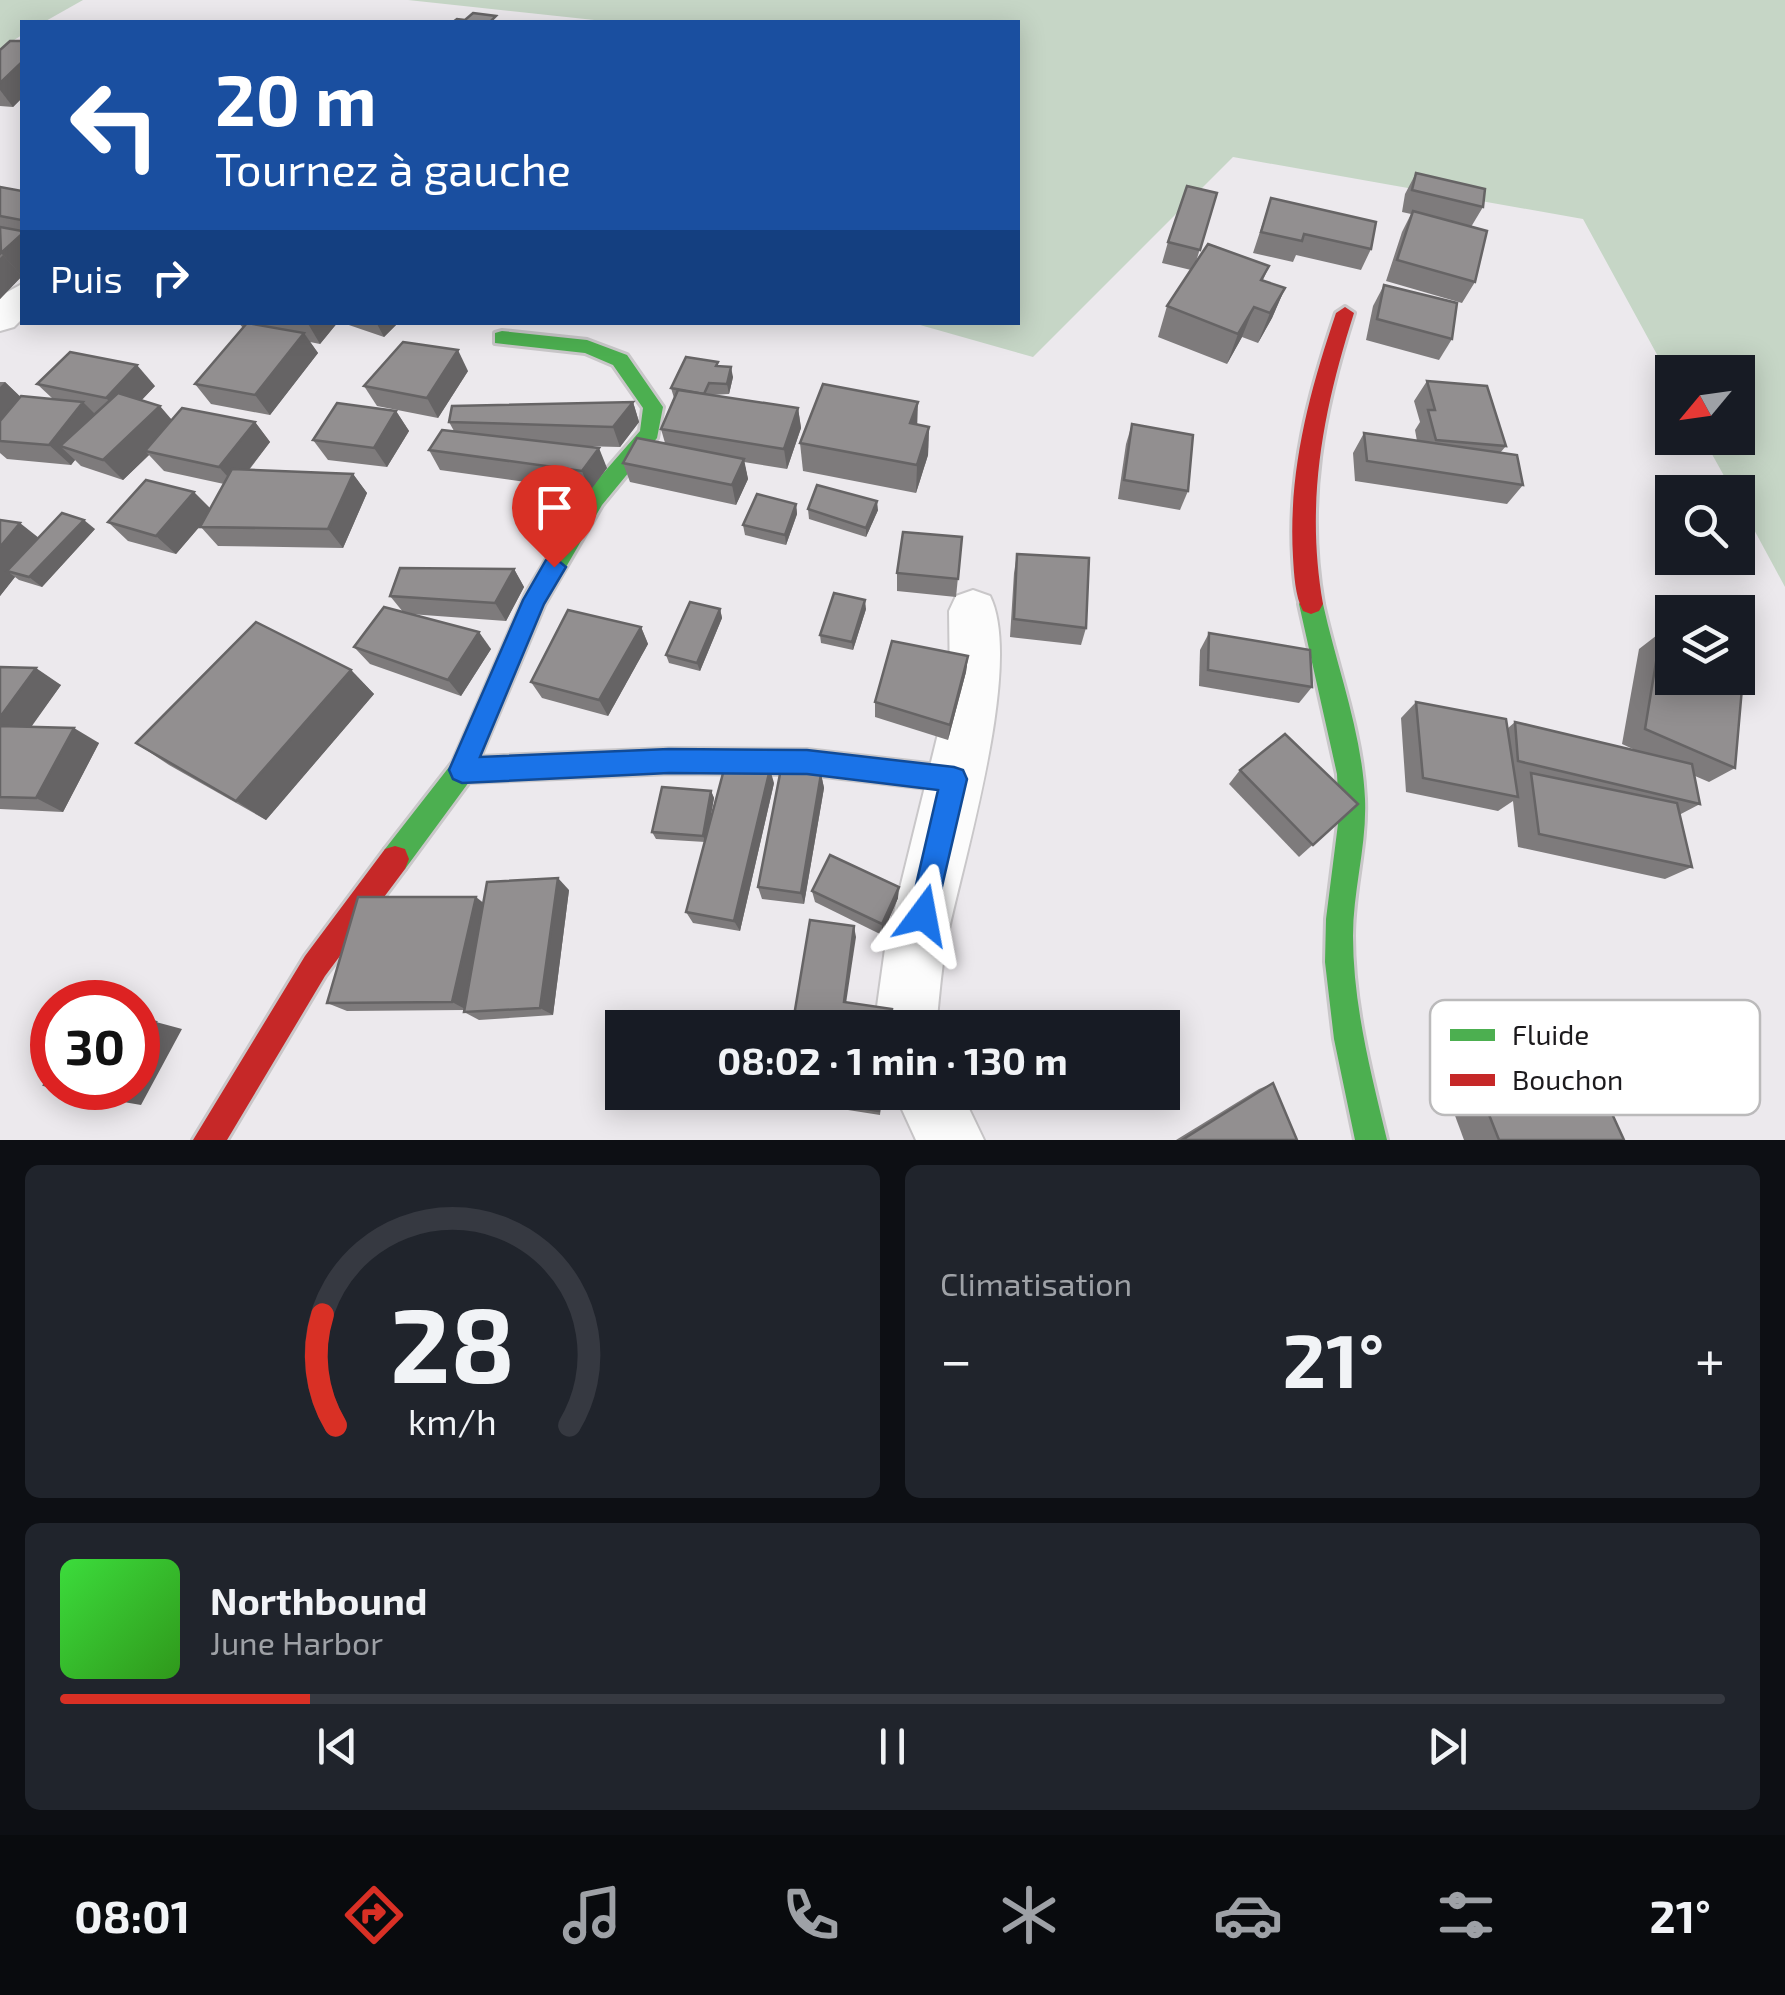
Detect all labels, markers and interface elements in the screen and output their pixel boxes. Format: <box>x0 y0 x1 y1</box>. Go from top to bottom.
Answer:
text: 20 m <box>215 56 377 140</box>
icon: left <box>50 60 180 190</box>
text: Tournez à gauche <box>215 141 571 195</box>
icon: right <box>143 250 198 305</box>
text: Puis <box>50 255 123 301</box>
north arrow <box>1655 355 1755 455</box>
map controls <box>1655 355 1755 695</box>
pin <box>512 465 597 568</box>
button: search <box>1655 475 1755 575</box>
icon: arrive <box>527 480 582 535</box>
button: layers <box>1655 595 1755 695</box>
position arrow <box>871 863 975 967</box>
speed limit sign: 30 <box>30 980 160 1110</box>
legend <box>1430 1000 1760 1115</box>
text: Fluide <box>1512 1017 1589 1051</box>
text: 08:02 · 1 min · 130 m <box>717 1037 1068 1083</box>
text: Bouchon <box>1512 1062 1623 1096</box>
text: Climatisation <box>940 1264 1132 1302</box>
text: 28 <box>390 1279 515 1404</box>
text: 21° <box>1283 1313 1384 1403</box>
text: − <box>940 1325 972 1391</box>
text: + <box>1695 1325 1725 1391</box>
text: km/h <box>408 1399 497 1442</box>
text: Northbound <box>210 1577 428 1623</box>
text: June Harbor <box>210 1623 383 1661</box>
icon: previous <box>310 1719 365 1774</box>
icon: pause <box>865 1719 920 1774</box>
icon: next <box>1420 1719 1475 1774</box>
icon: directions <box>339 1880 409 1950</box>
icon: music <box>557 1880 627 1950</box>
icon: phone <box>776 1880 846 1950</box>
icon: climate <box>994 1880 1064 1950</box>
icon: car <box>1213 1880 1283 1950</box>
icon: filters <box>1431 1880 1501 1950</box>
text: 08:01 <box>74 1888 190 1942</box>
text: 21° <box>1650 1888 1711 1942</box>

